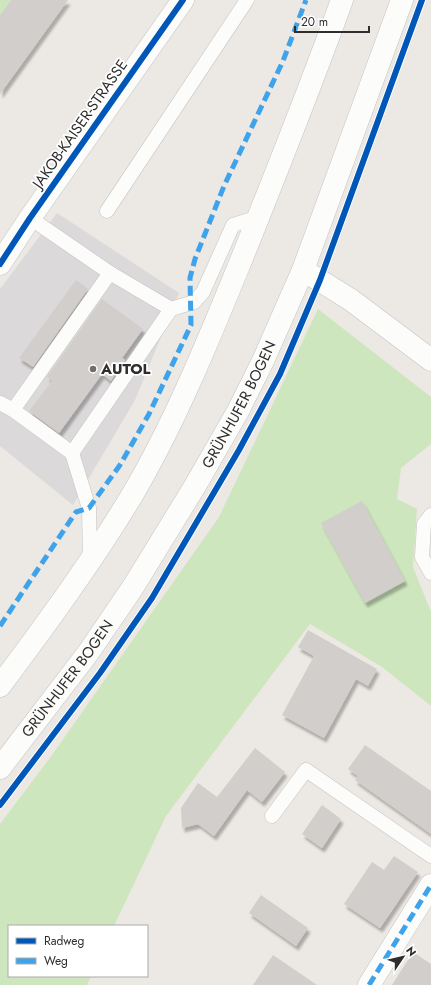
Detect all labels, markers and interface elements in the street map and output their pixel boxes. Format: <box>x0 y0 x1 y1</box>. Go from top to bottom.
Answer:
scale bar <box>295 8 369 34</box>
text: 20 m <box>301 13 328 31</box>
street label: JAKOB-KAISER-STRASSE <box>26 55 133 195</box>
street label: GRÜNHUFER BOGEN <box>196 337 282 472</box>
place label: AUTOL <box>100 358 151 380</box>
marker: AUTOL <box>88 364 98 374</box>
street label: GRÜNHUFER BOGEN <box>16 615 119 742</box>
legend <box>8 925 148 977</box>
text: Radweg <box>44 932 84 950</box>
north arrow <box>383 937 423 977</box>
text: N <box>402 943 420 959</box>
text: Weg <box>44 952 68 970</box>

